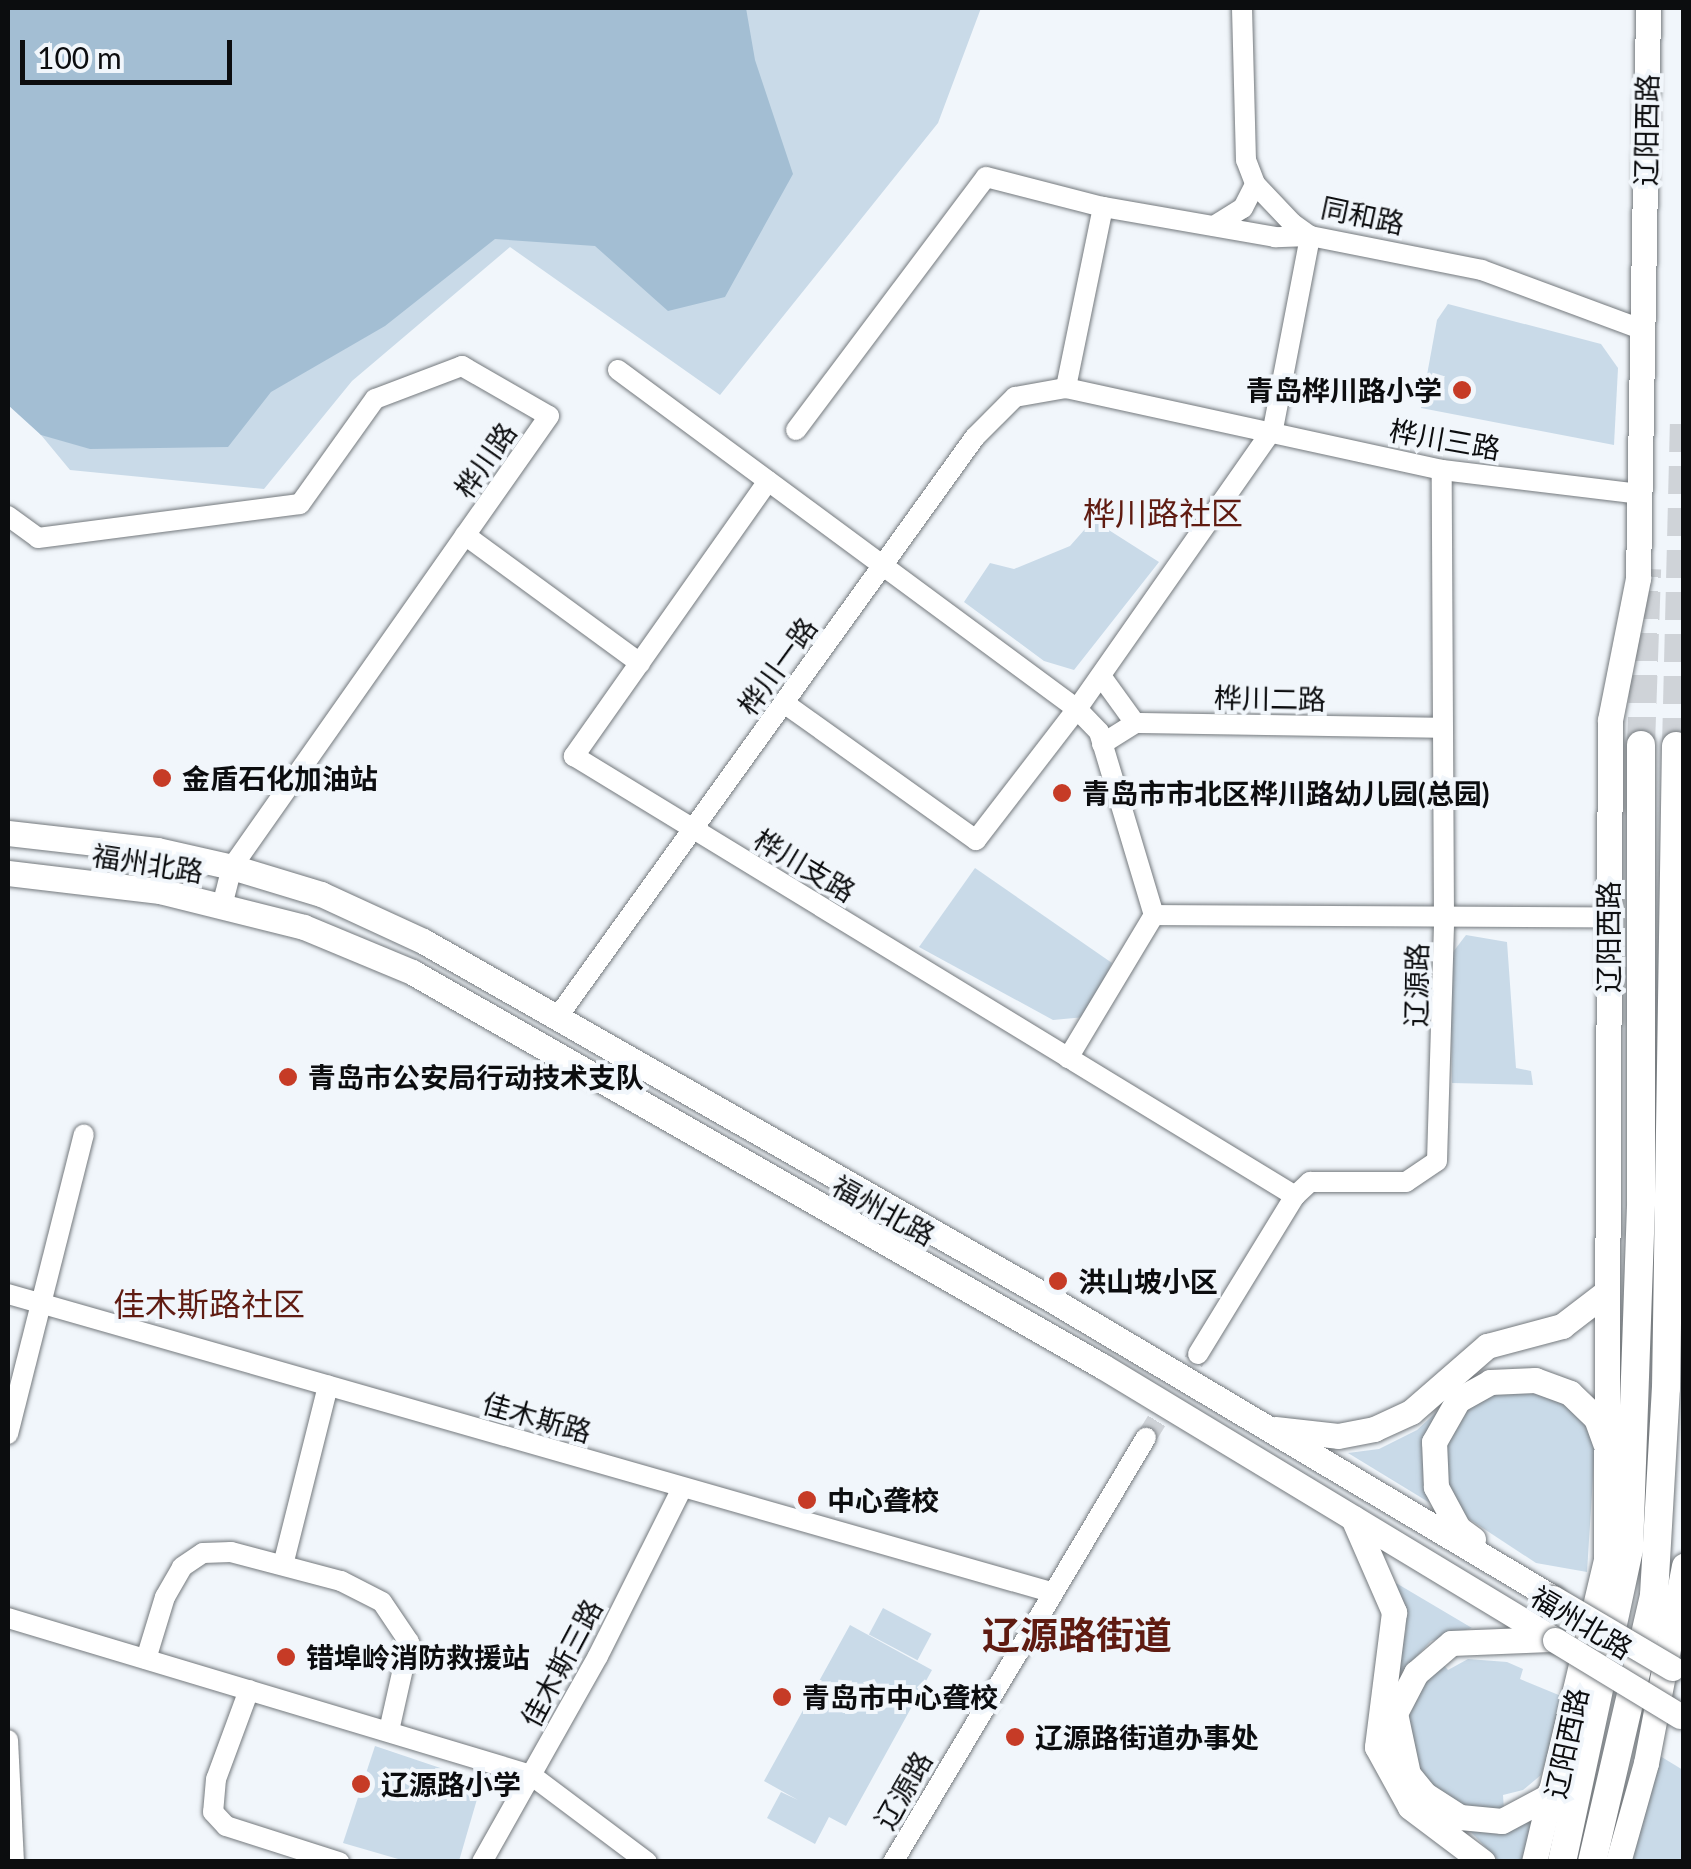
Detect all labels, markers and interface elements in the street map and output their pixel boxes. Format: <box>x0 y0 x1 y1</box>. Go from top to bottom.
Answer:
scale bar <box>25 20 238 82</box>
text: 100 m <box>37 39 122 75</box>
street label: 辽阳西路 <box>1628 74 1664 186</box>
street label: 同和路 <box>1318 190 1408 240</box>
place label: 青岛桦川路小学 <box>1246 373 1442 407</box>
marker: 青岛桦川路小学 <box>1451 379 1473 401</box>
street label: 桦川三路 <box>1387 413 1503 465</box>
street label: 桦川路 <box>447 416 523 504</box>
district label: 桦川路社区 <box>1083 494 1243 532</box>
street label: 桦川一路 <box>730 611 824 721</box>
street label: 桦川二路 <box>1214 680 1326 716</box>
place label: 金盾石化加油站 <box>182 761 378 795</box>
marker: 金盾石化加油站 <box>151 767 173 789</box>
place label: 青岛市市北区桦川路幼儿园(总园) <box>1082 776 1489 810</box>
marker: 青岛市市北区桦川路幼儿园(总园) <box>1051 782 1073 804</box>
street label: 桦川支路 <box>748 822 862 908</box>
street label: 福州北路 <box>90 838 206 888</box>
street label: 辽阳西路 <box>1591 881 1625 993</box>
street label: 辽源路 <box>1398 943 1434 1027</box>
place label: 青岛市公安局行动技术支队 <box>308 1060 644 1094</box>
marker: 青岛市公安局行动技术支队 <box>277 1066 299 1088</box>
street label: 福州北路 <box>827 1168 941 1252</box>
place label: 洪山坡小区 <box>1078 1264 1218 1298</box>
marker: 洪山坡小区 <box>1047 1270 1069 1292</box>
district label: 佳木斯路社区 <box>113 1285 305 1323</box>
street label: 佳木斯路 <box>479 1385 595 1449</box>
place label: 中心聋校 <box>827 1483 939 1517</box>
marker: 中心聋校 <box>796 1489 818 1511</box>
street label: 福州北路 <box>1525 1579 1639 1665</box>
street label: 佳木斯三路 <box>513 1593 609 1733</box>
district label: 辽源路街道 <box>982 1612 1172 1658</box>
place label: 错埠岭消防救援站 <box>306 1640 530 1674</box>
marker: 错埠岭消防救援站 <box>275 1646 297 1668</box>
place label: 青岛市中心聋校 <box>802 1680 998 1714</box>
street label: 辽阳西路 <box>1538 1685 1594 1801</box>
marker: 青岛市中心聋校 <box>771 1686 793 1708</box>
place label: 辽源路街道办事处 <box>1035 1720 1259 1754</box>
marker: 辽源路街道办事处 <box>1004 1726 1026 1748</box>
street label: 辽源路 <box>867 1745 939 1835</box>
place label: 辽源路小学 <box>381 1767 521 1801</box>
marker: 辽源路小学 <box>350 1773 372 1795</box>

